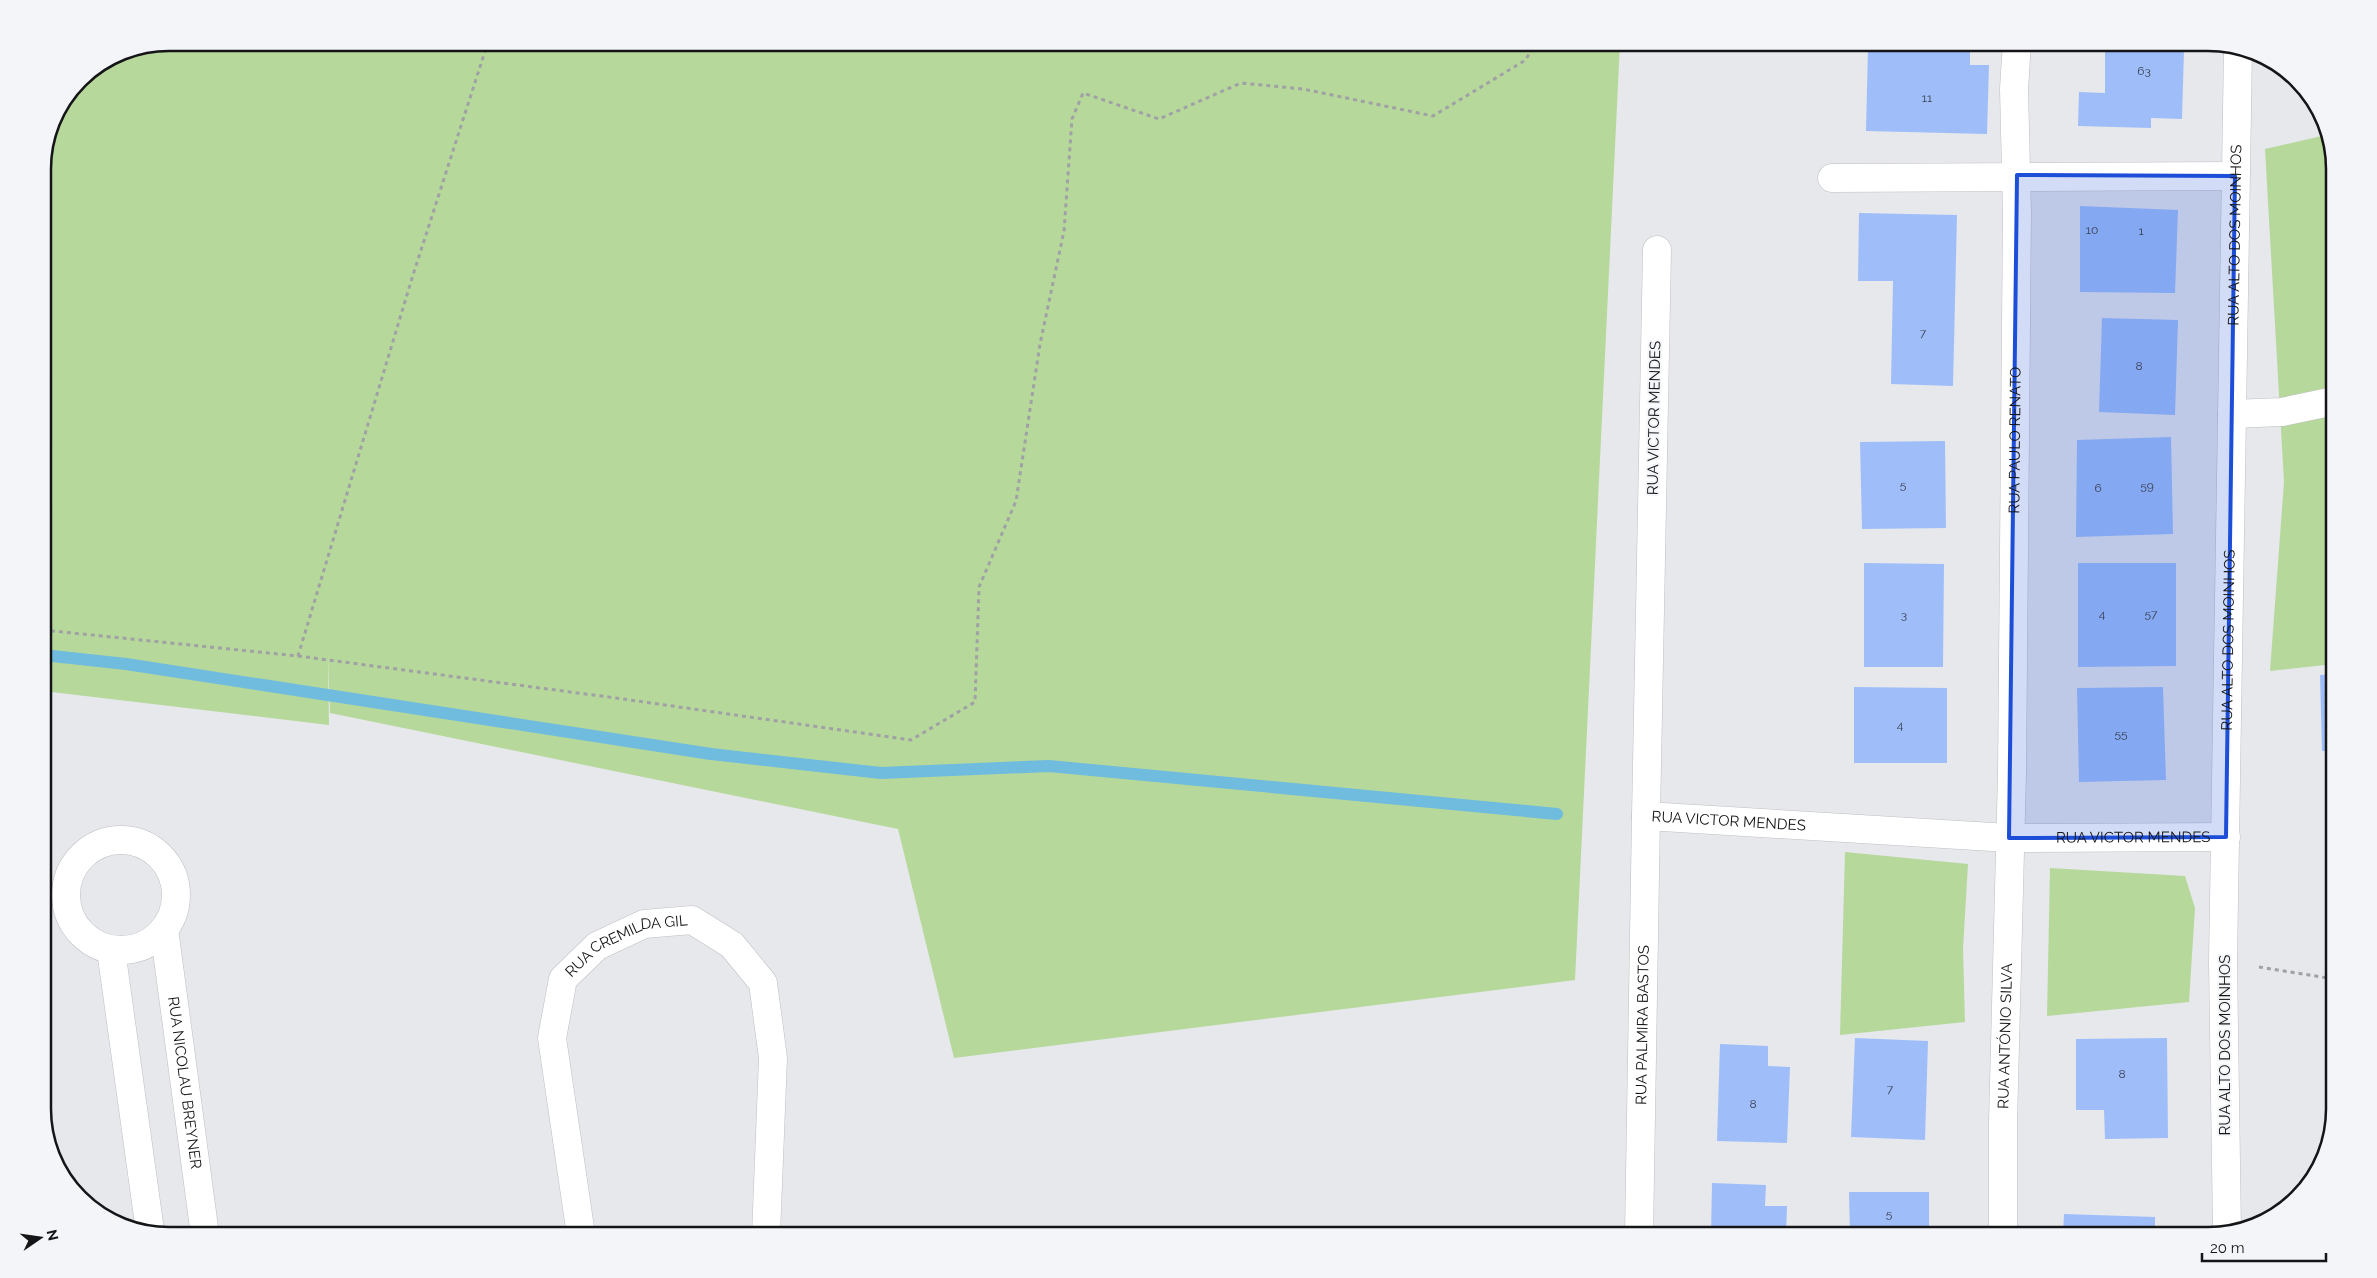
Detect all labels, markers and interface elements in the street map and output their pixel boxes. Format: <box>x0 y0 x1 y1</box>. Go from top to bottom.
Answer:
house number: 63 <box>2137 64 2151 78</box>
house number: 11 <box>1922 91 1932 105</box>
street label: RUA ALTO DOS MOINHOS <box>2224 144 2245 326</box>
house number: 10 <box>2086 223 2098 237</box>
house number: 1 <box>2138 224 2144 238</box>
house number: 7 <box>1920 326 1927 340</box>
street label: RUA VICTOR MENDES <box>1644 341 1664 495</box>
house number: 8 <box>2135 359 2143 373</box>
street label: RUA PAULO RENATO <box>2005 367 2025 514</box>
house number: 5 <box>1900 478 1907 492</box>
house number: 59 <box>2140 479 2154 493</box>
house number: 6 <box>2094 481 2102 495</box>
street label: RUA ALTO DOS MOINHOS <box>2218 549 2239 731</box>
house number: 4 <box>2099 607 2106 621</box>
house number: 57 <box>2145 607 2158 621</box>
house number: 3 <box>1901 608 1907 622</box>
house number: 4 <box>1897 718 1904 732</box>
house number: 55 <box>2114 727 2128 741</box>
street label: RUA VICTOR MENDES <box>1651 807 1806 835</box>
street label: RUA VICTOR MENDES <box>2056 828 2210 847</box>
street label: RUA CREMILDA GIL <box>562 911 689 981</box>
street label: RUA PALMIRA BASTOS <box>1632 945 1653 1105</box>
street label: RUA ALTO DOS MOINHOS <box>2216 955 2234 1135</box>
street label: RUA ANTÓNIO SILVA <box>1994 963 2016 1109</box>
street label: RUA NICOLAU BREYNER <box>164 995 205 1170</box>
house number: 8 <box>2118 1067 2126 1081</box>
house number: 7 <box>1887 1082 1894 1096</box>
house number: 8 <box>1749 1097 1757 1111</box>
house number: 5 <box>1886 1207 1893 1221</box>
north arrow <box>15 1213 65 1263</box>
text: N <box>44 1228 62 1242</box>
scale bar <box>2202 1230 2326 1262</box>
text: 20 m <box>2210 1239 2245 1257</box>

